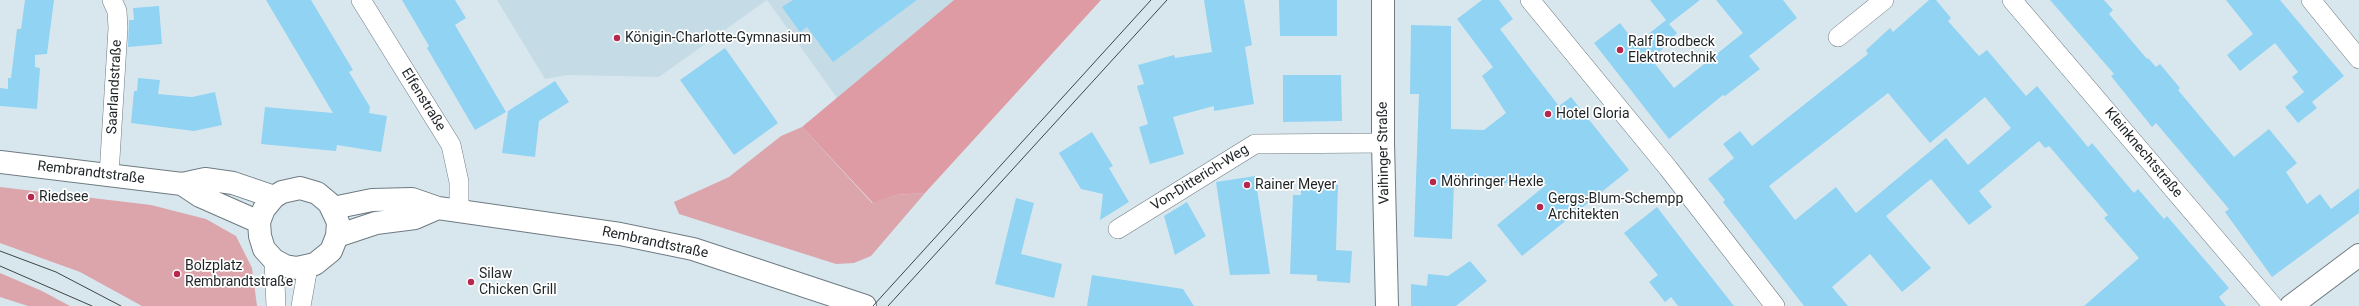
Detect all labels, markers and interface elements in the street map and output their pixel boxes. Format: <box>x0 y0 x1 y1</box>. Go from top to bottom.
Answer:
place label: Königin-Charlotte-Gymnasium <box>625 30 811 46</box>
marker: Königin-Charlotte-Gymnasium <box>612 33 622 43</box>
place label: Ralf Brodbeck Elektrotechnik <box>1628 34 1716 66</box>
street label: Saarlandstraße <box>104 39 126 135</box>
marker: Ralf Brodbeck Elektrotechnik <box>1615 45 1625 55</box>
street label: Elfenstraße <box>397 66 449 134</box>
street label: Vaihinger Straße <box>1375 102 1393 204</box>
street label: Kleinknechtstraße <box>2100 105 2186 201</box>
place label: Hotel Gloria <box>1556 106 1630 122</box>
marker: Hotel Gloria <box>1543 109 1553 119</box>
street label: Von-Ditterich-Weg <box>1148 141 1252 215</box>
street label: Rembrandtstraße <box>36 158 146 188</box>
place label: Möhringer Hexle <box>1441 174 1543 190</box>
place label: Rainer Meyer <box>1255 177 1336 193</box>
marker: Möhringer Hexle <box>1428 177 1438 187</box>
marker: Rainer Meyer <box>1242 180 1252 190</box>
place label: Riedsee <box>39 189 88 205</box>
place label: Gergs-Blum-Schempp Architekten <box>1548 191 1683 224</box>
marker: Riedsee <box>26 192 36 202</box>
marker: Gergs-Blum-Schempp Architekten <box>1535 202 1545 212</box>
street label: Rembrandtstraße <box>600 224 710 262</box>
place label: Bolzplatz Rembrandtstraße <box>185 258 293 290</box>
place label: Silaw Chicken Grill <box>479 266 557 298</box>
marker: Bolzplatz Rembrandtstraße <box>172 269 182 279</box>
marker: Silaw Chicken Grill <box>466 277 476 287</box>

